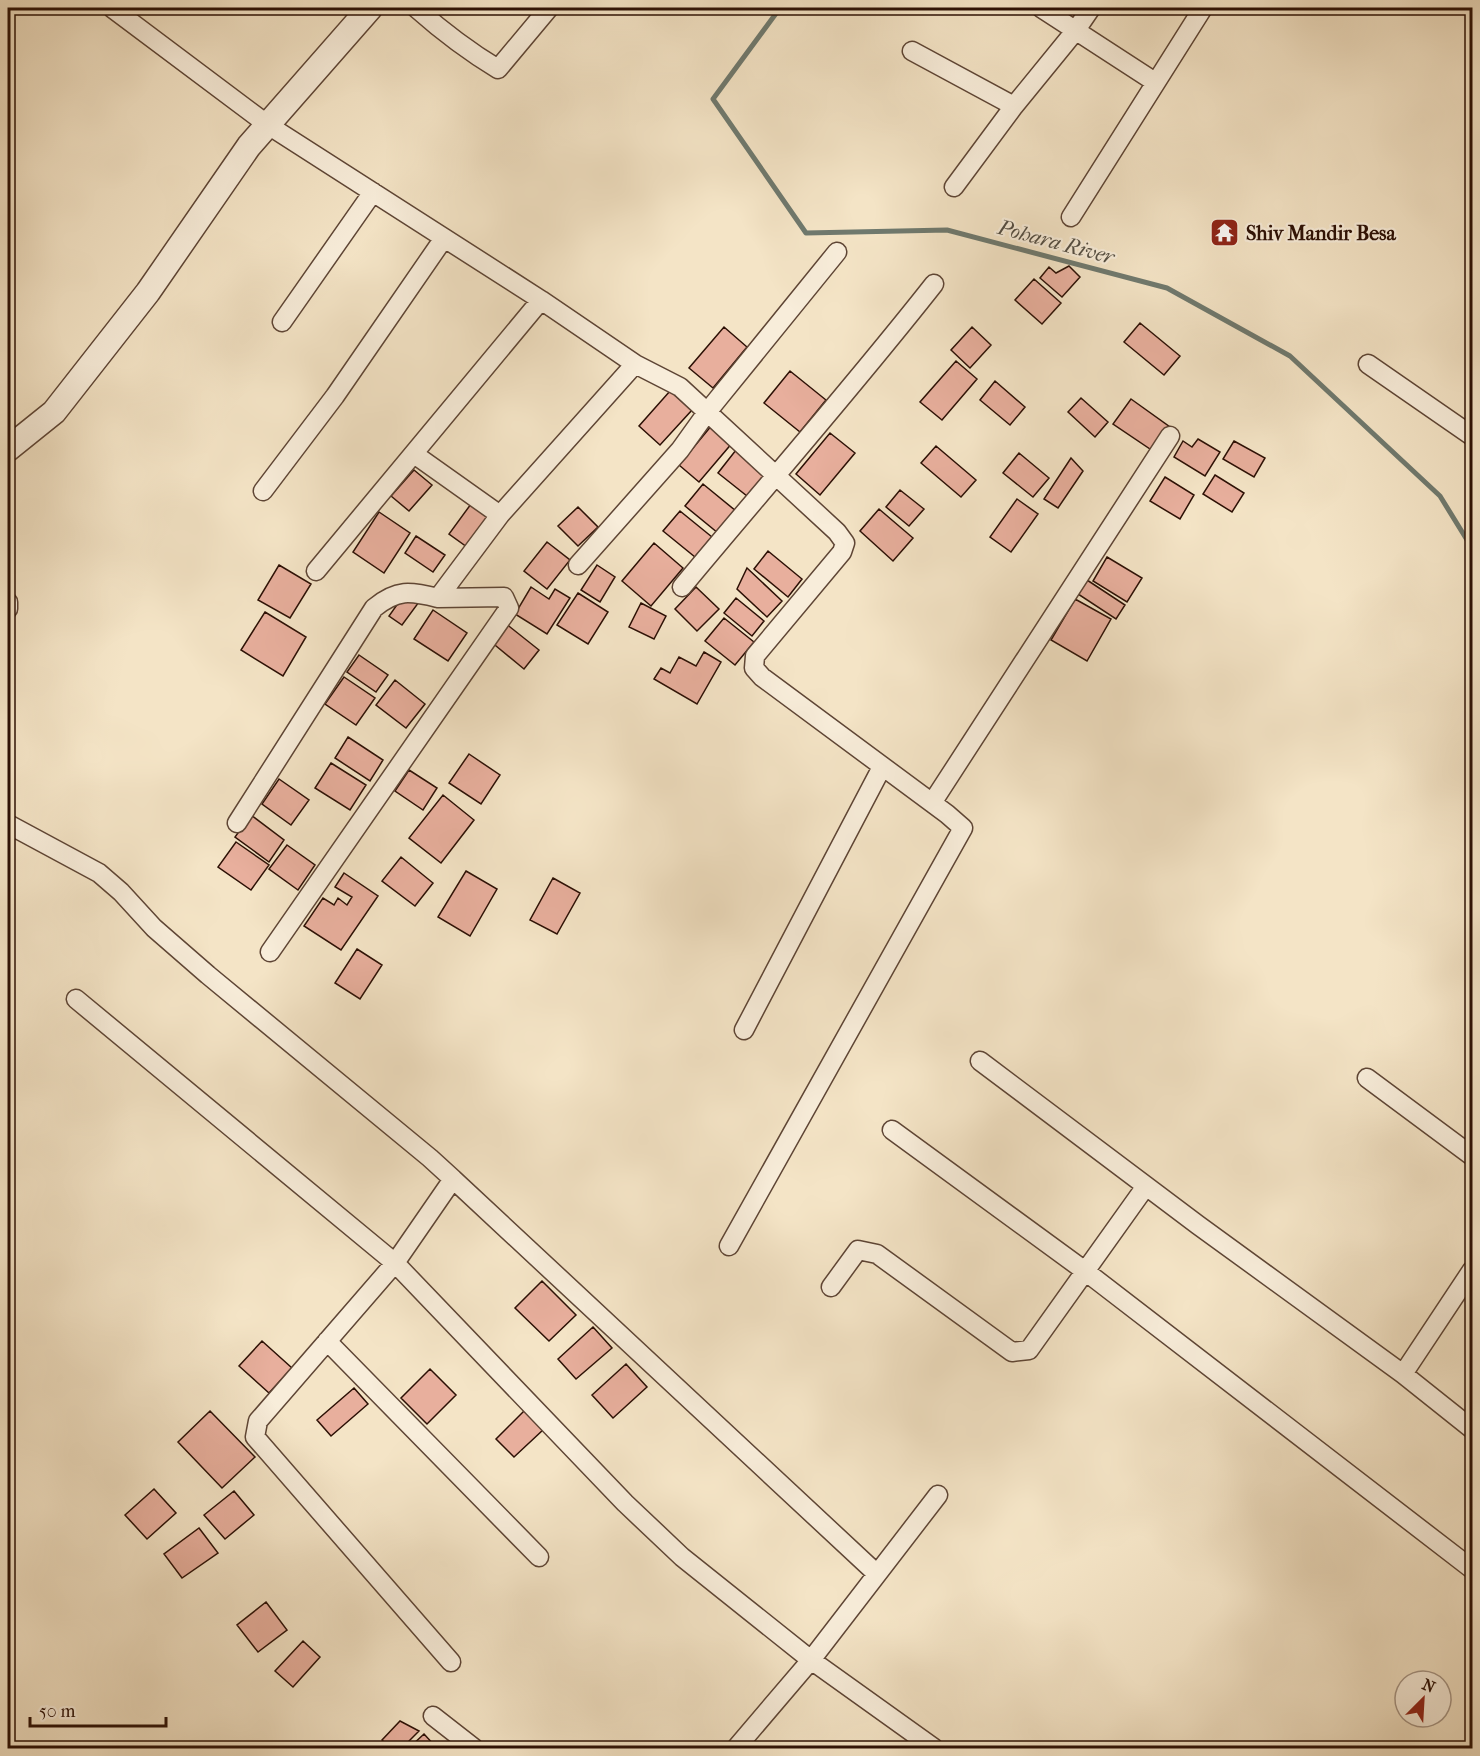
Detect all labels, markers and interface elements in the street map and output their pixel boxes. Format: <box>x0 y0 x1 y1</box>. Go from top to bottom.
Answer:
water label: Pohara River <box>994 215 1118 269</box>
temple icon: Shiv Mandir Besa <box>1209 217 1241 249</box>
place label: Shiv Mandir Besa <box>1246 222 1396 245</box>
north arrow <box>1393 1669 1453 1729</box>
text: N <box>1419 1675 1439 1697</box>
scale bar <box>30 1690 166 1728</box>
text: 50 m <box>39 1701 76 1722</box>

